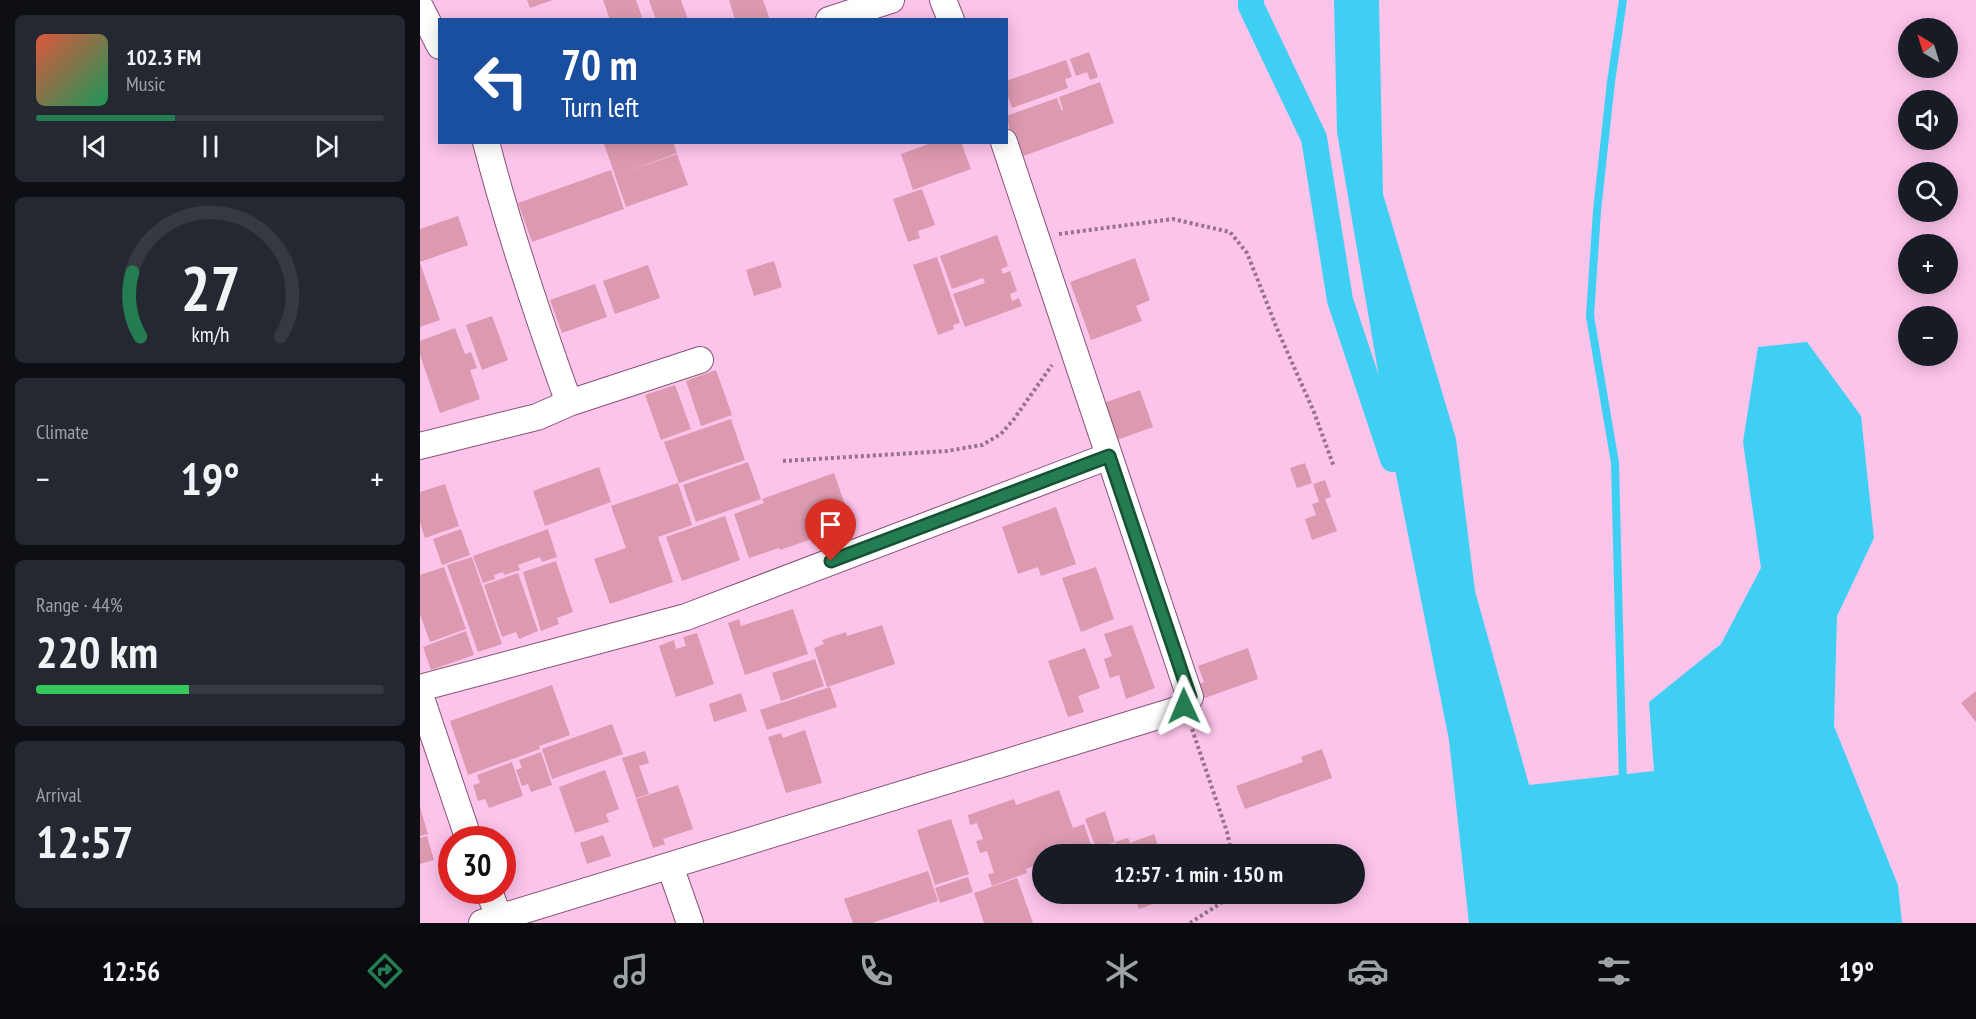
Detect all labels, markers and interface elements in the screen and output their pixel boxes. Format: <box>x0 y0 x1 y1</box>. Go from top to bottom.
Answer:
north arrow <box>1898 18 1958 78</box>
map controls <box>1898 18 1958 366</box>
text: 70 m <box>561 37 638 92</box>
icon: left <box>462 42 540 120</box>
text: 102.3 FM <box>126 43 201 71</box>
text: Music <box>126 71 166 97</box>
text: Turn left <box>561 90 639 124</box>
button: sound <box>1898 90 1958 150</box>
icon: previous <box>78 130 111 163</box>
icon: pause <box>194 130 227 163</box>
icon: next <box>310 130 343 163</box>
button: search <box>1898 162 1958 222</box>
button: + <box>1898 234 1958 294</box>
text: 27 <box>180 247 240 328</box>
button: − <box>1898 306 1958 366</box>
text: km/h <box>191 320 229 348</box>
text: Climate <box>36 419 89 445</box>
text: 19° <box>180 449 240 507</box>
text: − <box>36 457 50 500</box>
text: + <box>370 457 384 500</box>
pin <box>805 499 856 561</box>
icon: arrive <box>814 508 847 541</box>
text: Range · 44% <box>36 592 123 618</box>
text: 220 km <box>36 622 158 680</box>
position arrow <box>1152 674 1216 738</box>
text: Arrival <box>36 782 81 808</box>
text: 12:57 <box>36 812 133 870</box>
speed limit sign: 30 <box>438 826 516 904</box>
text: 12:57 · 1 min · 150 m <box>1114 860 1283 888</box>
icon: directions <box>364 950 406 992</box>
icon: music <box>610 950 652 992</box>
icon: phone <box>855 950 897 992</box>
icon: climate <box>1101 950 1143 992</box>
icon: car <box>1347 950 1389 992</box>
icon: filters <box>1593 950 1635 992</box>
text: 12:56 <box>102 954 160 988</box>
text: 19° <box>1838 954 1874 988</box>

